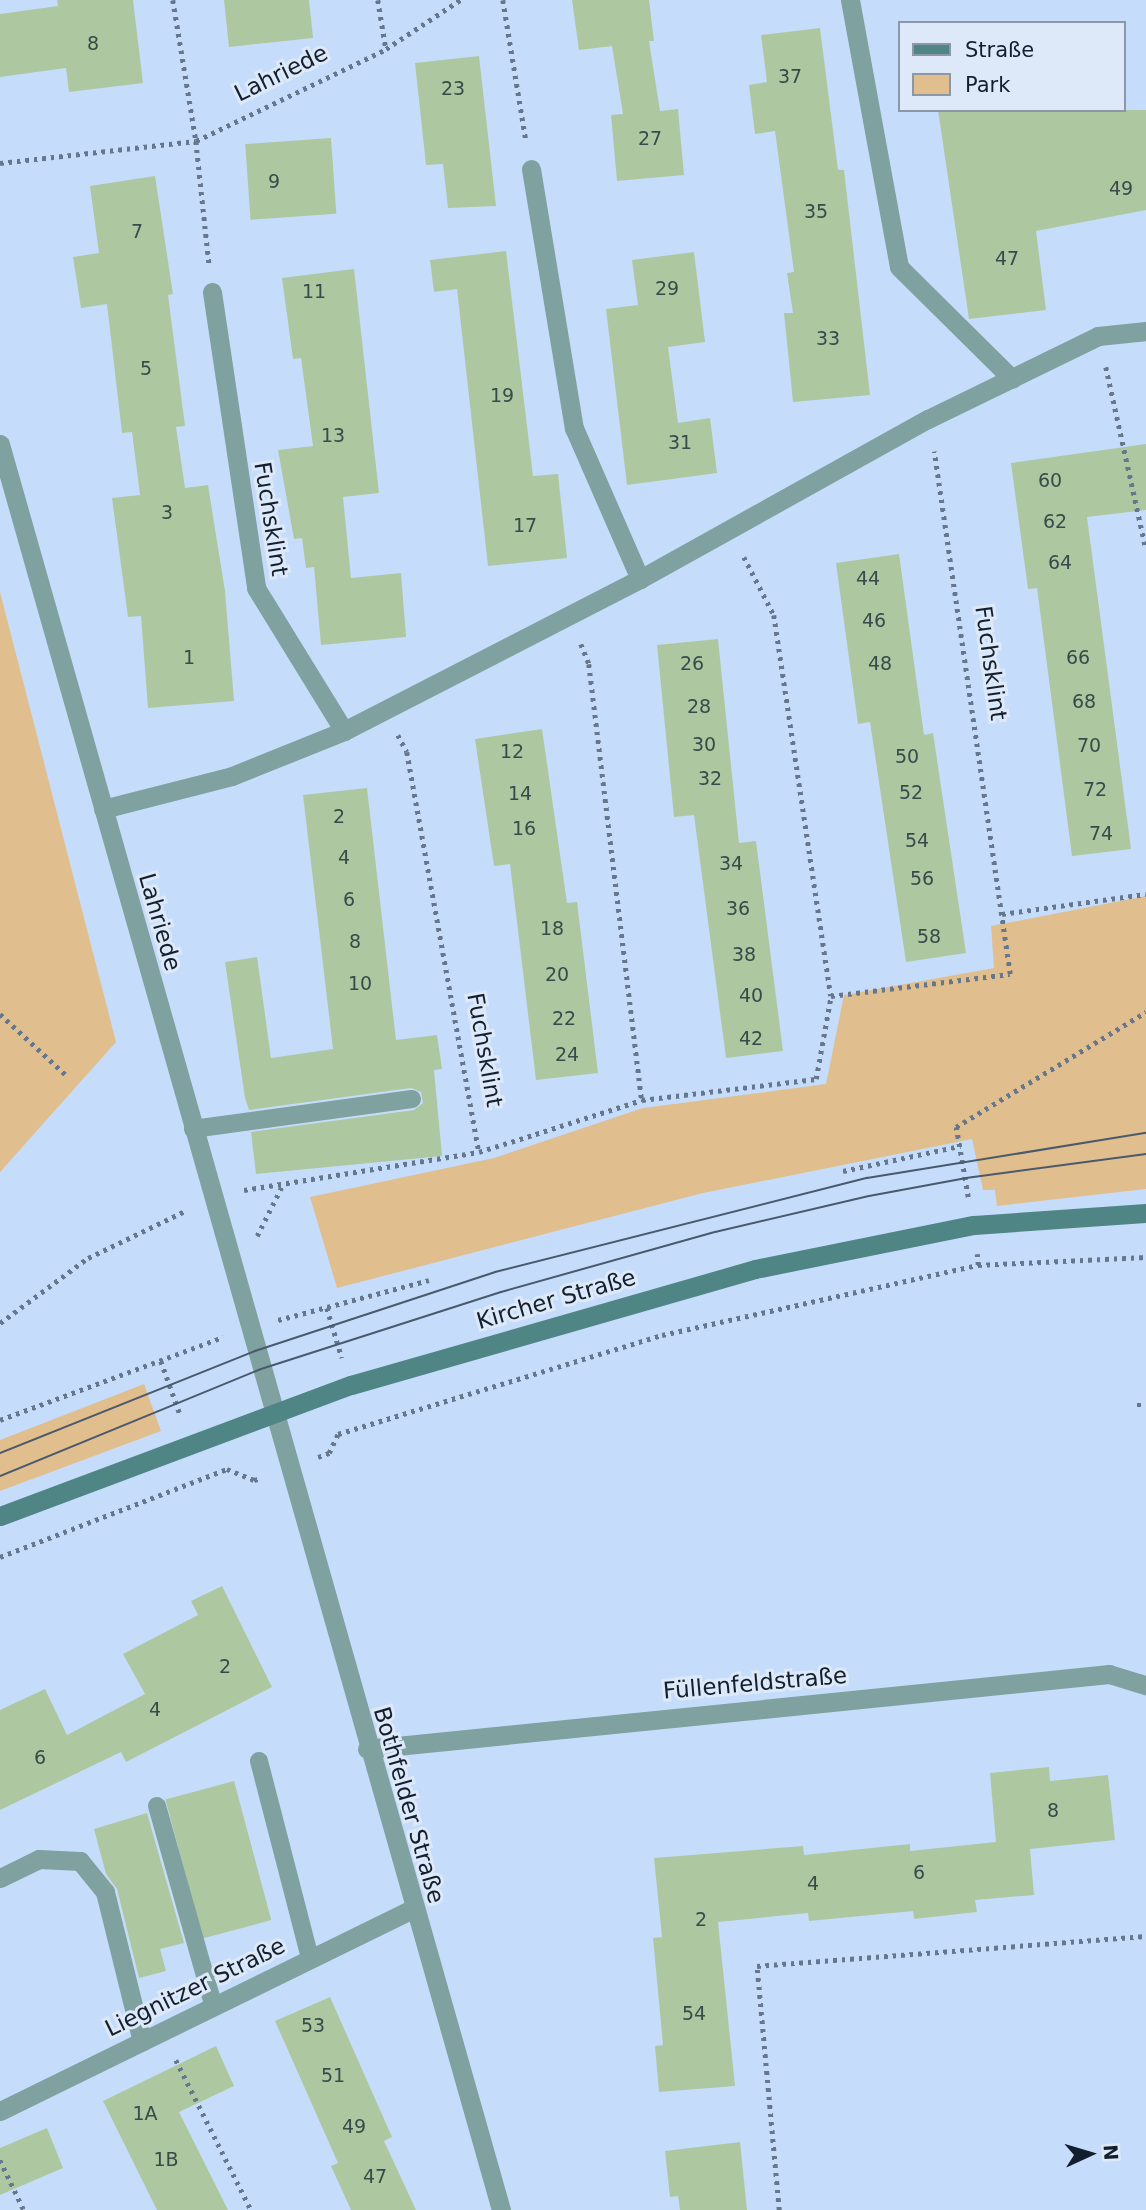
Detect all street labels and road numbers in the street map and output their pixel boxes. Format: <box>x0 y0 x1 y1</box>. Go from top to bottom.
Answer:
street label: Lahriede <box>230 39 332 107</box>
street label: Fuchsklint <box>248 460 294 578</box>
street label: Fuchsklint <box>969 604 1013 722</box>
street label: Lahriede <box>133 870 187 974</box>
street label: Fuchsklint <box>461 991 509 1109</box>
street label: Kircher Straße <box>473 1263 639 1335</box>
street label: Füllenfeldstraße <box>662 1661 848 1705</box>
street label: Bothfelder Straße <box>368 1703 450 1907</box>
street label: Liegnitzer Straße <box>101 1931 289 2043</box>

